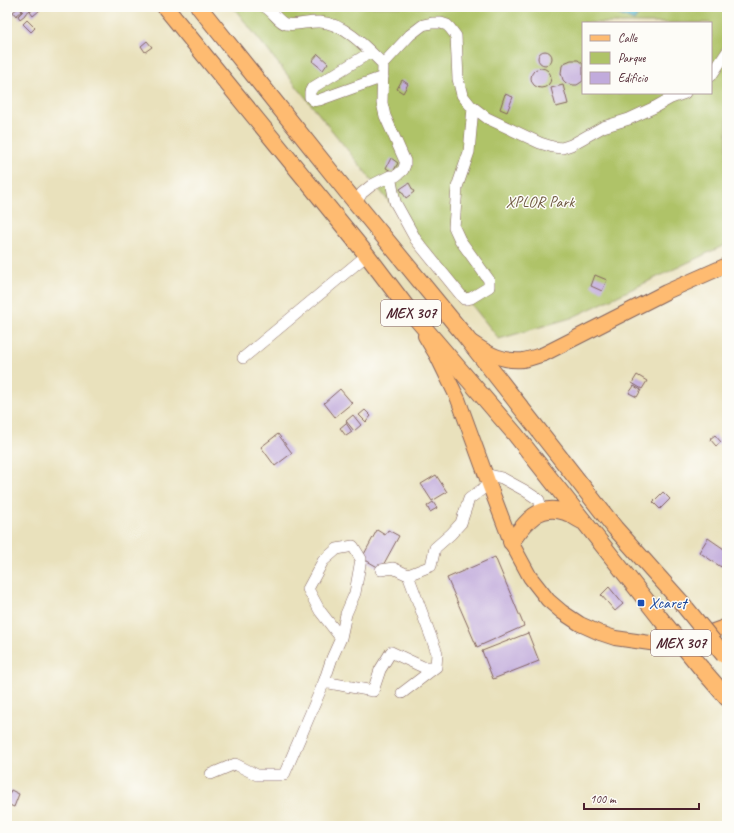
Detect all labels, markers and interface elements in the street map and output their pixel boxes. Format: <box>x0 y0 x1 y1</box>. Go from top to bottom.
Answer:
legend <box>582 22 712 94</box>
text: Calle <box>618 30 638 46</box>
text: Parque <box>618 50 647 66</box>
text: Edificio <box>618 70 648 86</box>
park label: XPLOR Park <box>506 192 575 212</box>
road number: MEX 307 <box>381 300 441 326</box>
place label: Xcaret <box>649 593 689 613</box>
marker: Xcaret <box>636 598 646 608</box>
road number: MEX 307 <box>651 630 711 656</box>
scale bar <box>584 785 699 811</box>
text: 100 m <box>590 791 617 807</box>

